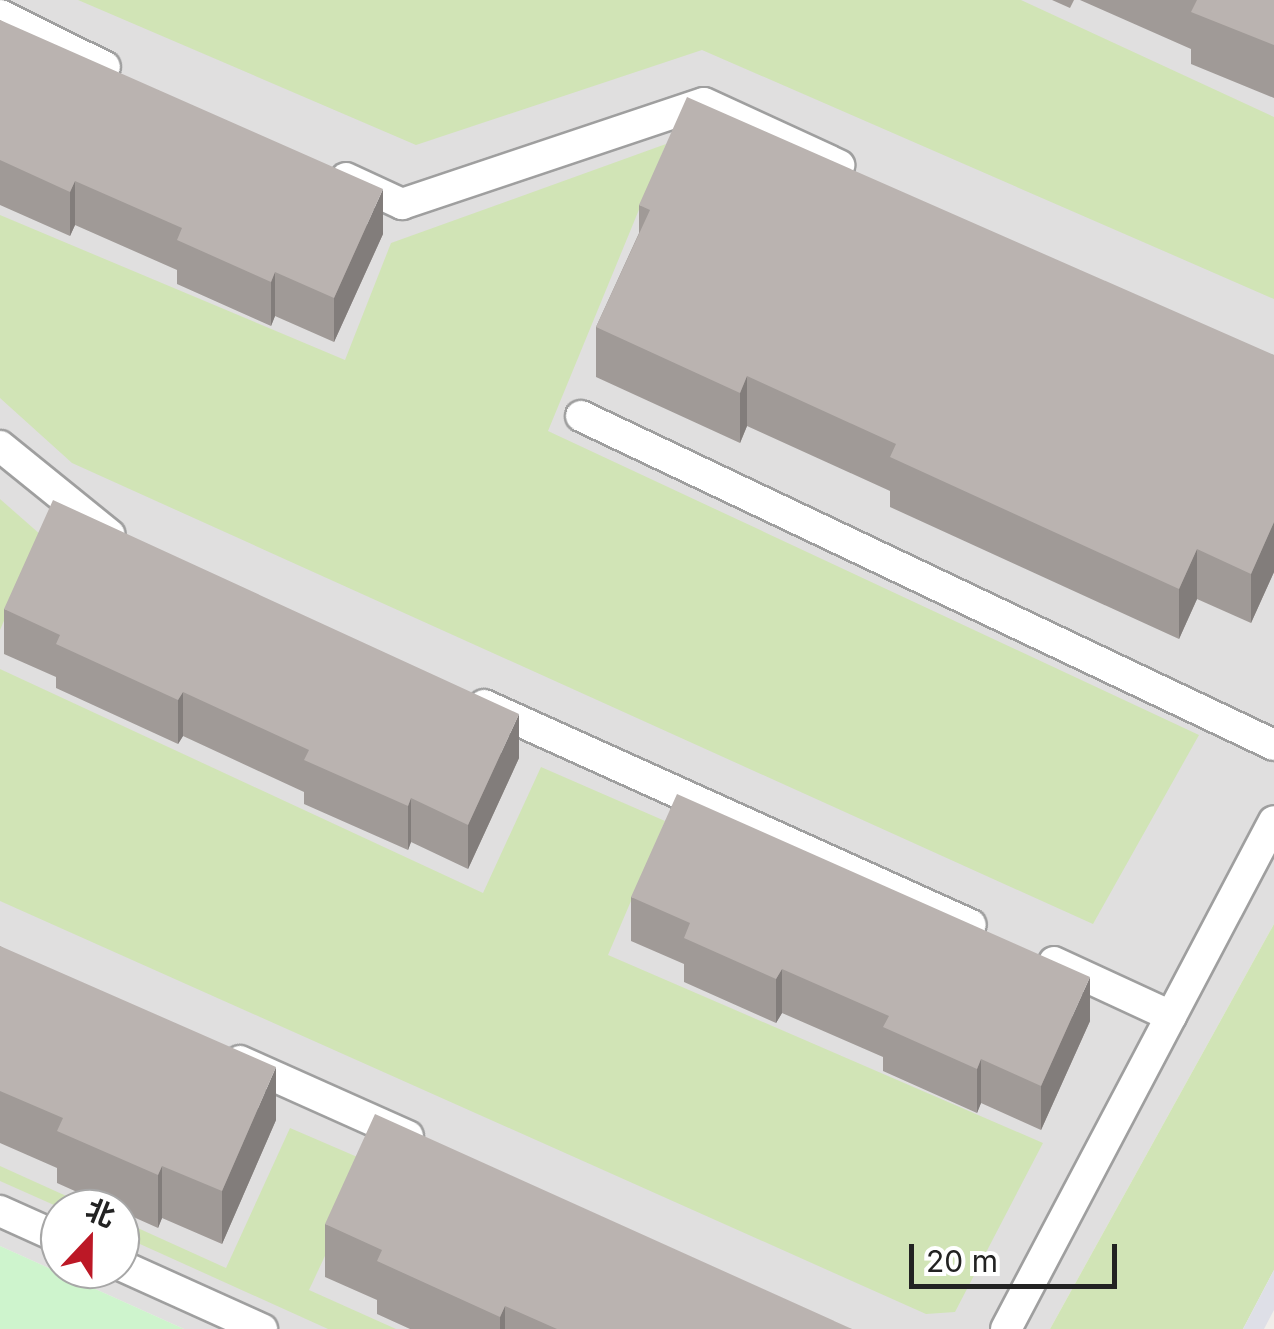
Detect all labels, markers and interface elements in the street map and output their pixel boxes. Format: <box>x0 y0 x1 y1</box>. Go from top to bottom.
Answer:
north arrow <box>40 1189 140 1289</box>
text: 北 <box>81 1192 120 1234</box>
scale bar <box>914 1224 1122 1286</box>
text: 20 m <box>926 1243 998 1279</box>

